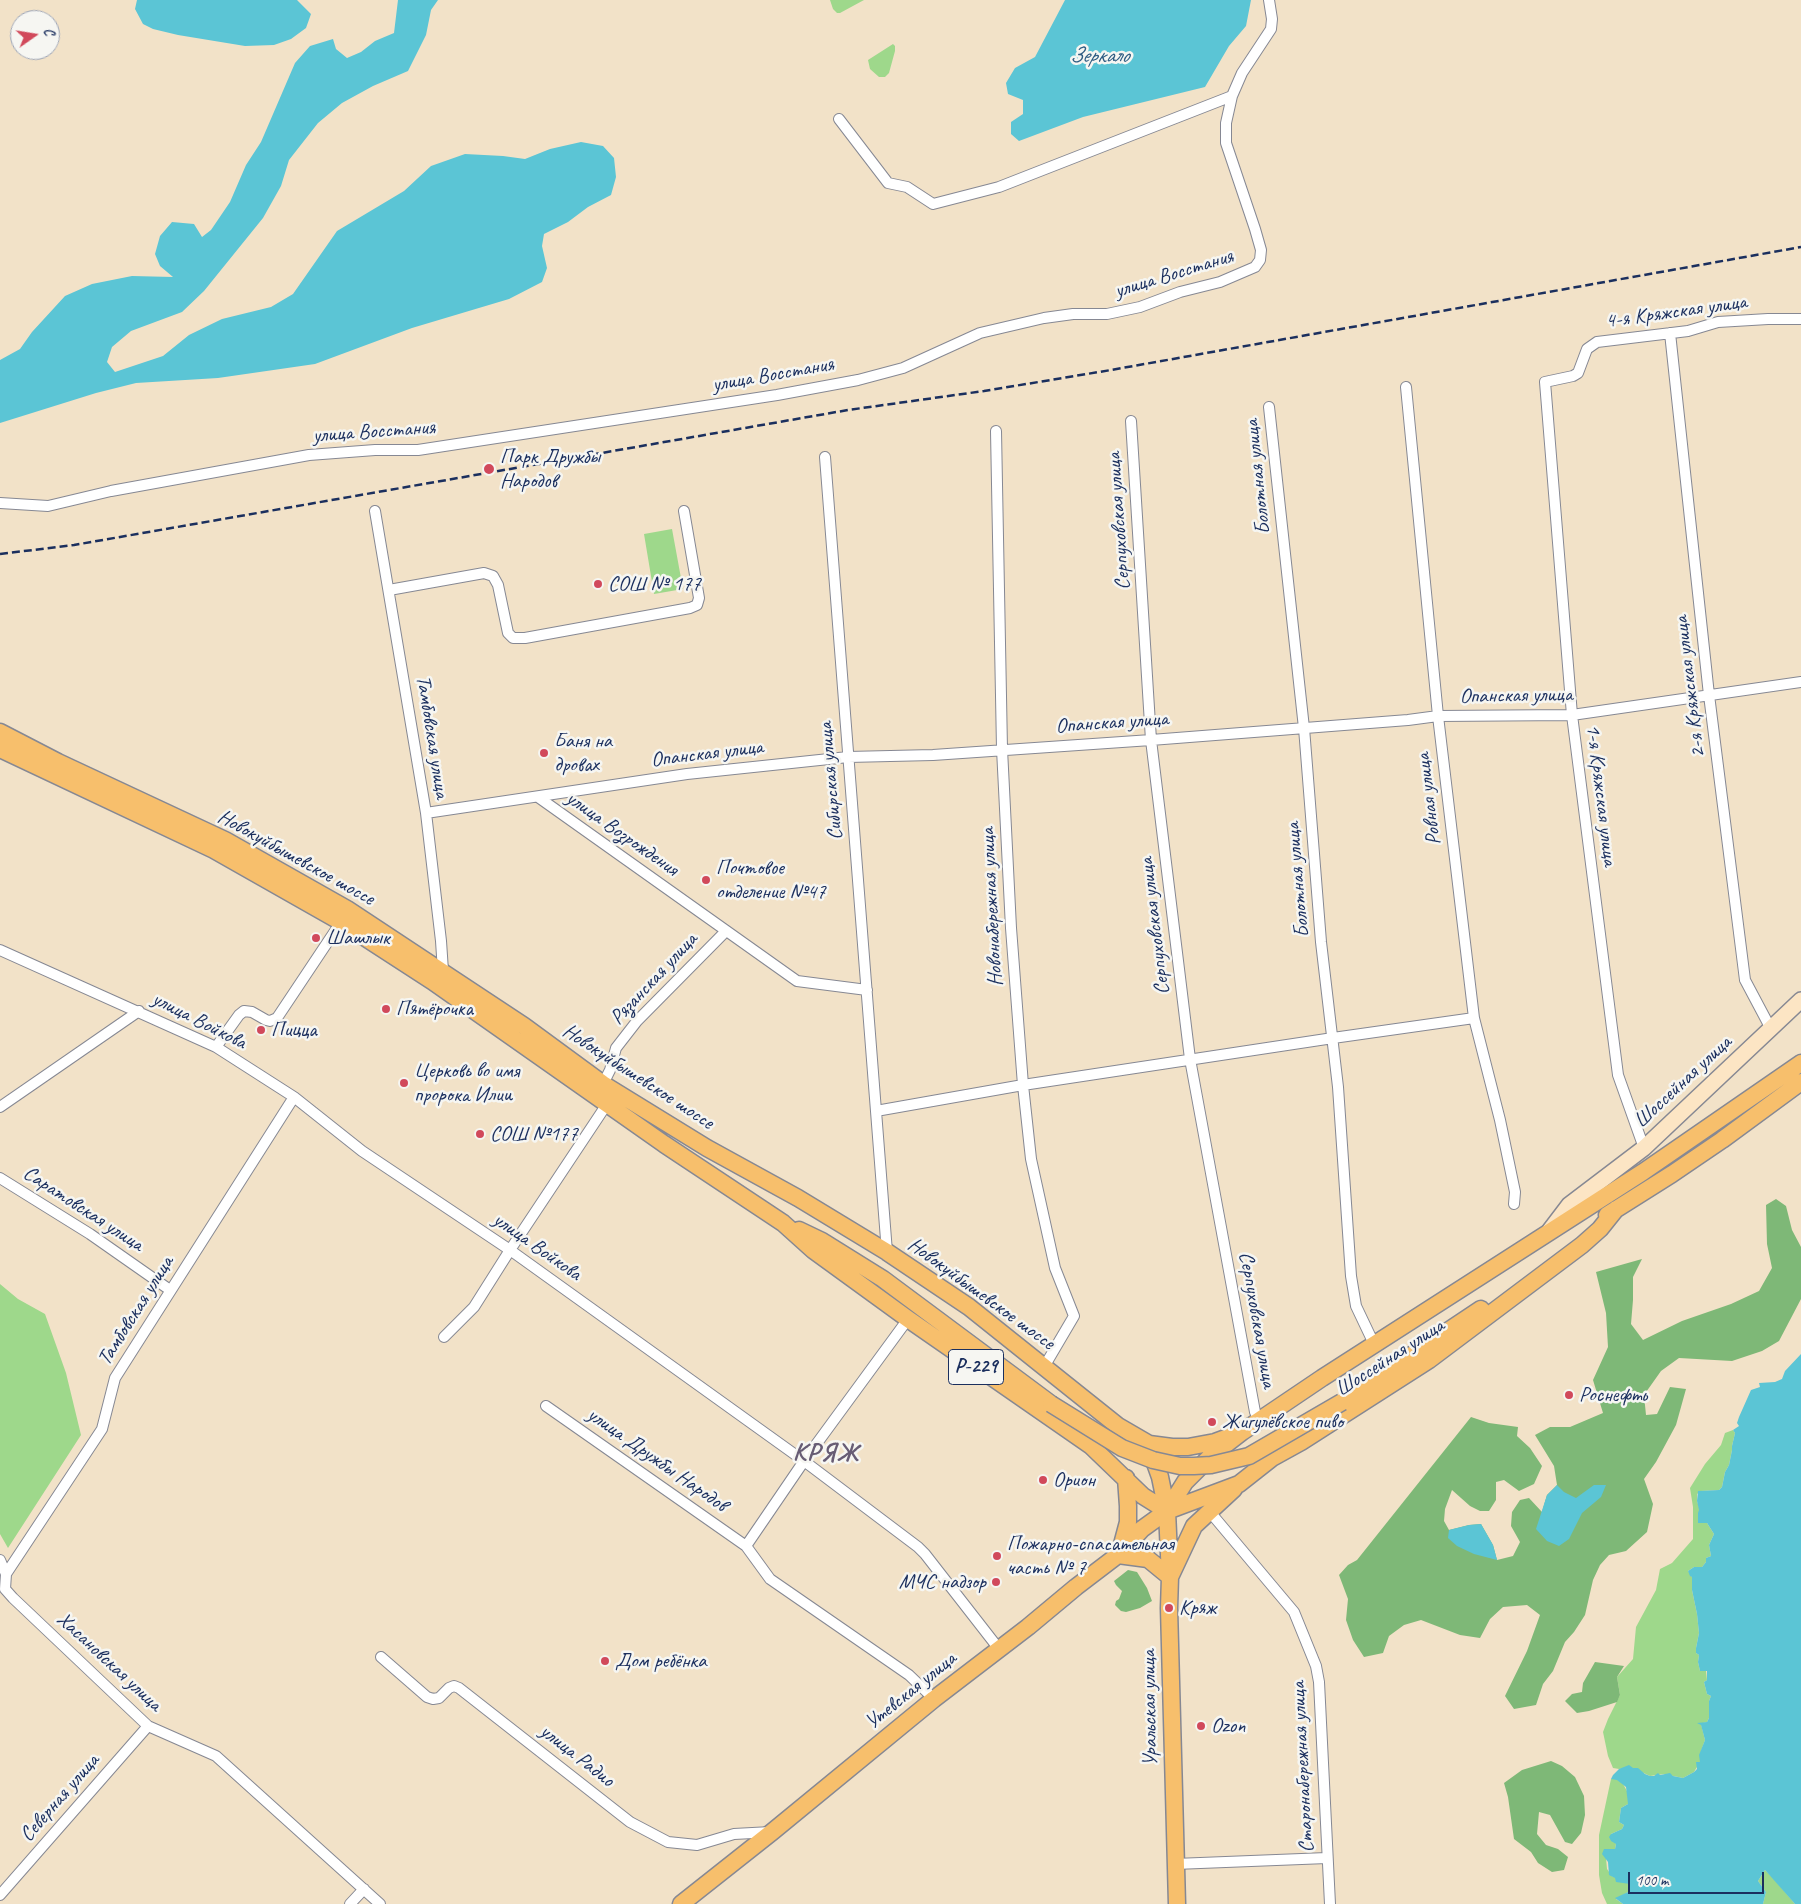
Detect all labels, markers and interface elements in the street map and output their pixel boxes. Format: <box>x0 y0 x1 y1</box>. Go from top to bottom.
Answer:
north arrow <box>10 10 60 60</box>
text: С <box>40 26 58 37</box>
water label: Зеркало <box>1069 43 1129 69</box>
street label: улица Восстания <box>1112 244 1236 304</box>
street label: 4-я Кряжская улица <box>1604 290 1748 334</box>
street label: улица Восстания <box>710 352 836 398</box>
street label: улица Восстания <box>312 415 436 449</box>
street label: Болотная улица <box>1239 418 1277 536</box>
place label: Парк Дружбы Народов <box>500 444 600 494</box>
street label: Серпуховская улица <box>1102 451 1136 591</box>
marker: Парк Дружбы Народов <box>482 462 496 476</box>
place label: СОШ № 177 <box>608 571 701 597</box>
marker: СОШ № 177 <box>592 578 604 590</box>
street label: 2-я Кряжская улица <box>1669 615 1711 759</box>
street label: Тамбовская улица <box>410 674 454 800</box>
street label: Опанская улица <box>1459 682 1573 710</box>
street label: Опанская улица <box>1055 706 1169 740</box>
street label: Сибирская улица <box>813 721 849 841</box>
street label: 1-я Кряжская улица <box>1580 723 1622 867</box>
place label: Баня на дровах <box>554 728 612 778</box>
street label: Опанская улица <box>649 735 765 773</box>
marker: Баня на дровах <box>538 747 550 759</box>
street label: Ровная улица <box>1411 752 1447 846</box>
street label: улица Возрождения <box>561 786 683 882</box>
street label: Новокуйбышевское шоссе <box>213 804 379 912</box>
street label: Болотная улица <box>1280 821 1316 939</box>
street label: Новонабережная улица <box>975 827 1009 987</box>
place label: Почтовое отделение №47 <box>716 855 826 905</box>
street label: Серпуховская улица <box>1134 856 1176 996</box>
marker: Почтовое отделение №47 <box>700 874 712 886</box>
place label: Шашлык <box>326 925 390 951</box>
street label: Рязанская улица <box>605 928 703 1030</box>
marker: Шашлык <box>310 932 322 944</box>
street label: улица Войкова <box>148 987 250 1055</box>
place label: Пятёрочка <box>396 996 473 1022</box>
marker: Пятёрочка <box>380 1003 392 1015</box>
place label: Пицца <box>271 1017 317 1043</box>
street label: Новокуйбышевское шоссе <box>558 1019 718 1135</box>
marker: Пицца <box>255 1024 267 1036</box>
street label: Шоссейная улица <box>1629 1030 1737 1134</box>
place label: Церковь во имя пророка Илии <box>414 1058 519 1108</box>
marker: Церковь во имя пророка Илии <box>398 1077 410 1089</box>
place label: СОШ №177 <box>490 1121 578 1147</box>
marker: СОШ №177 <box>474 1128 486 1140</box>
street label: Саратовская улица <box>18 1161 148 1257</box>
street label: улица Войкова <box>488 1207 586 1287</box>
street label: Новокуйбышевское шоссе <box>903 1232 1059 1356</box>
street label: Серпуховская улица <box>1233 1250 1281 1390</box>
street label: Тамбовская улица <box>92 1252 180 1370</box>
street label: Шоссейная улица <box>1331 1314 1449 1402</box>
road number: Р-229 <box>948 1350 1004 1384</box>
place label: Роснефть <box>1579 1382 1647 1408</box>
marker: Роснефть <box>1563 1389 1575 1401</box>
street label: улица Дружбы Народов <box>582 1402 732 1518</box>
place label: Жигулёвское пиво <box>1222 1409 1343 1435</box>
marker: Жигулёвское пиво <box>1206 1416 1218 1428</box>
district label: КРЯЖ <box>789 1437 863 1469</box>
place label: Орион <box>1053 1467 1095 1493</box>
marker: Орион <box>1037 1474 1049 1486</box>
place label: Пожарно-спасательная часть № 7 <box>1007 1531 1174 1581</box>
marker: Пожарно-спасательная часть № 7 <box>991 1550 1003 1562</box>
place label: МЧС надзор <box>899 1569 986 1595</box>
marker: МЧС надзор <box>990 1576 1002 1588</box>
place label: Кряж <box>1179 1595 1216 1621</box>
marker: Кряж <box>1163 1602 1175 1614</box>
street label: Хасановская улица <box>51 1607 167 1717</box>
street label: Утевская улица <box>860 1647 962 1735</box>
place label: Дом ребёнка <box>615 1648 706 1674</box>
street label: Уральская улица <box>1136 1649 1164 1767</box>
marker: Дом ребёнка <box>599 1655 611 1667</box>
street label: Старонабережная улица <box>1286 1681 1320 1853</box>
place label: Ozon <box>1211 1713 1246 1739</box>
street label: улица Радио <box>535 1719 619 1793</box>
marker: Ozon <box>1195 1720 1207 1732</box>
street label: Северная улица <box>15 1749 105 1847</box>
scale bar <box>1631 1862 1767 1894</box>
text: 100 m <box>1636 1871 1668 1890</box>

